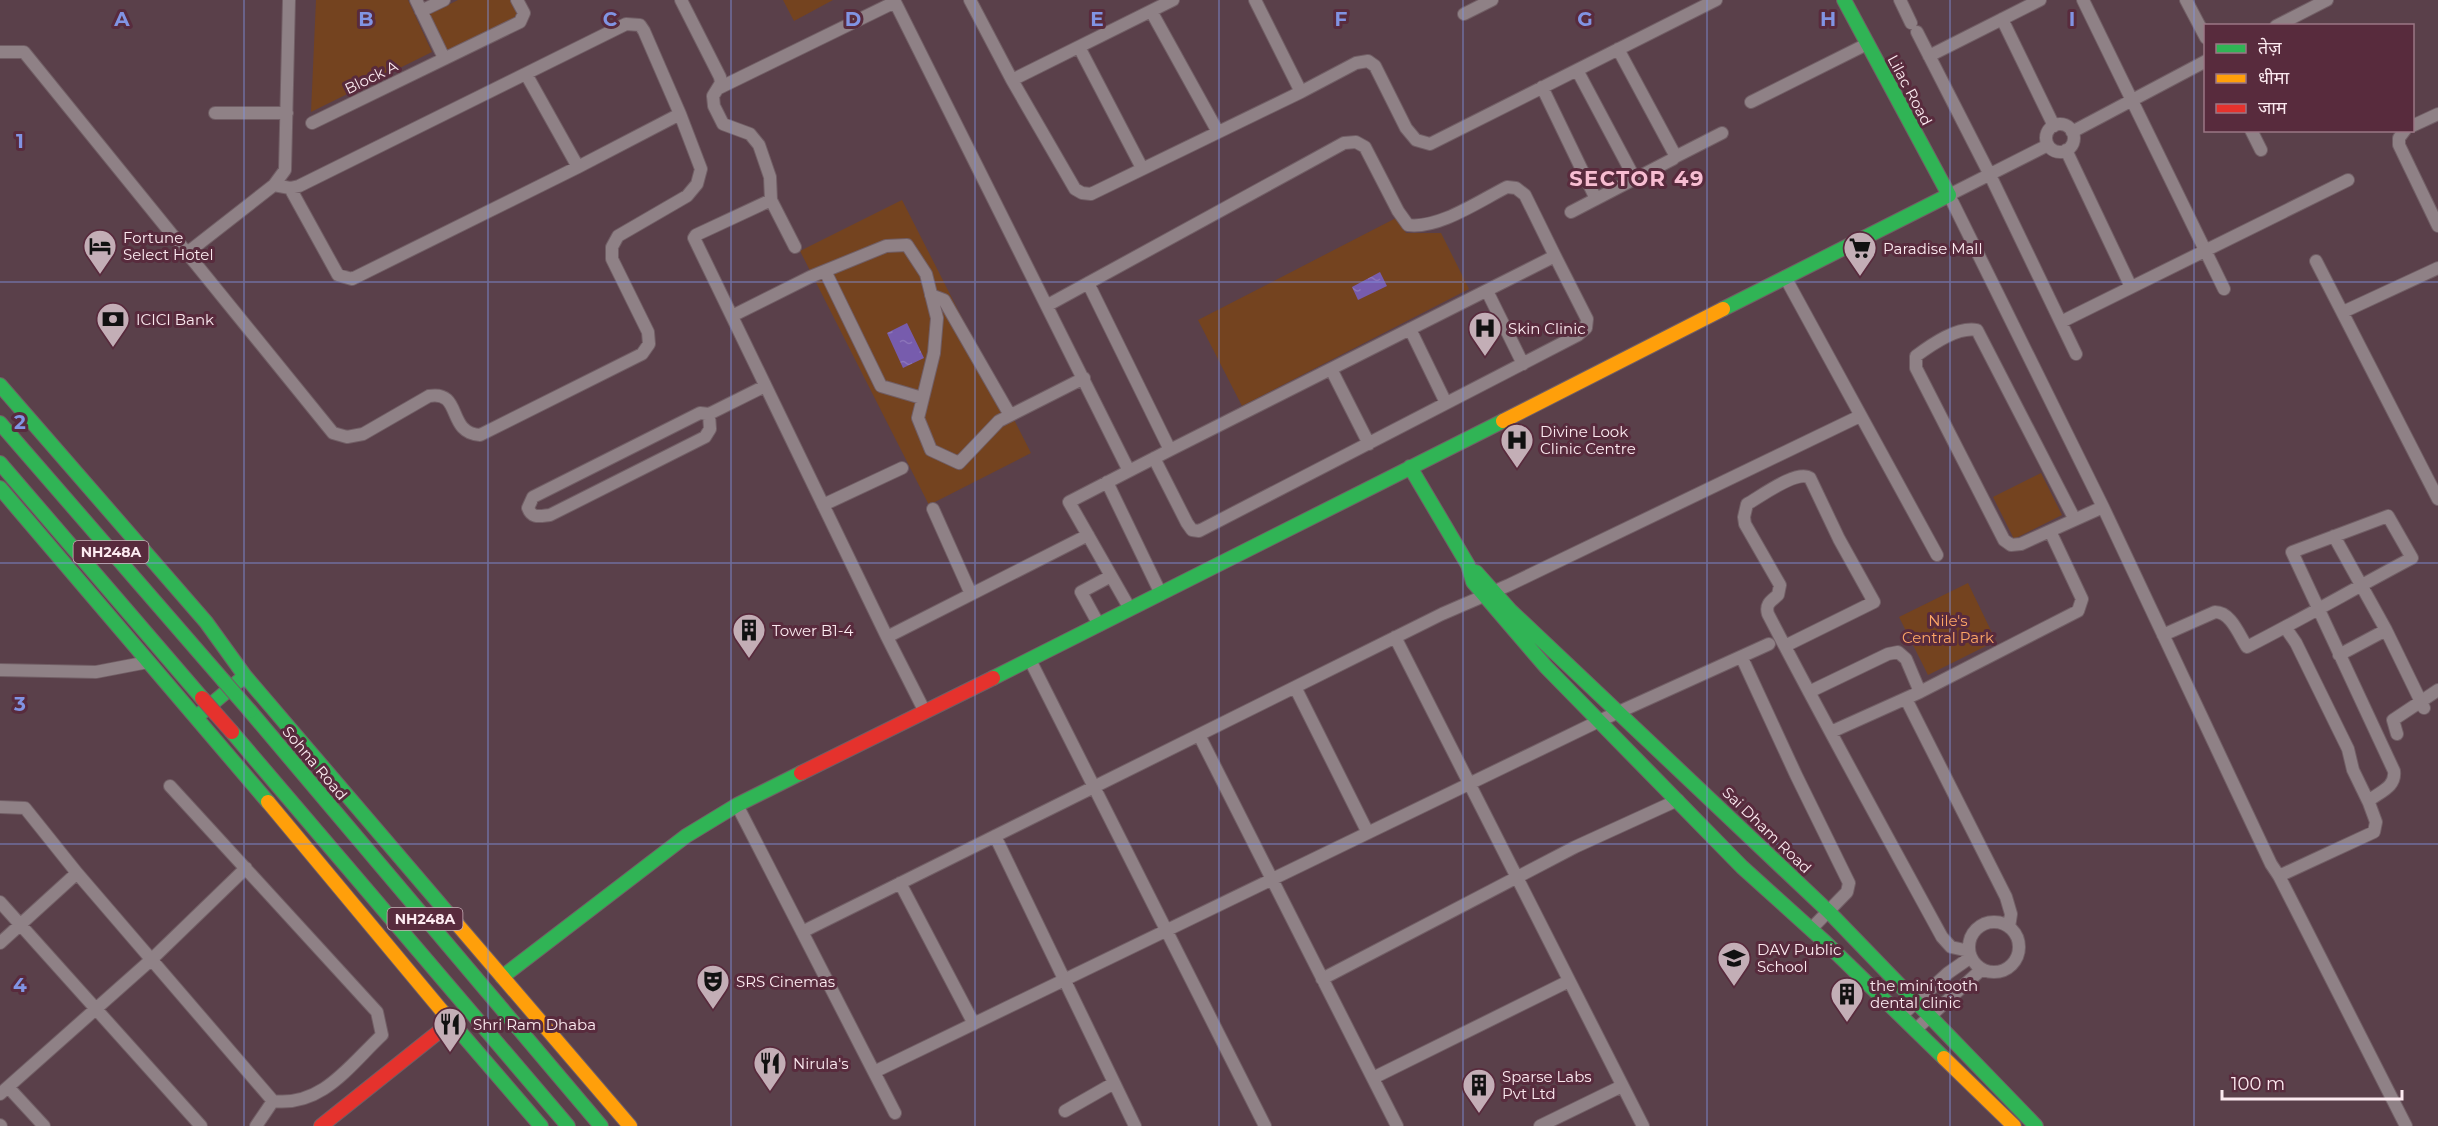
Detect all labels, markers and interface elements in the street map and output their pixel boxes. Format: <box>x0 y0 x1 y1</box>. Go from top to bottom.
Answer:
text: A <box>113 7 130 31</box>
text: B <box>358 7 374 31</box>
text: C <box>603 7 618 31</box>
text: D <box>845 7 861 31</box>
text: E <box>1090 7 1104 31</box>
text: F <box>1335 7 1348 31</box>
text: G <box>1577 7 1593 31</box>
text: H <box>1820 7 1836 31</box>
text: I <box>2069 7 2075 31</box>
legend <box>2204 24 2414 132</box>
text: तेज़ <box>2258 37 2282 59</box>
street label: Lilac Road <box>1883 51 1937 129</box>
street label: Block A <box>341 56 401 98</box>
text: धीमा <box>2258 67 2289 89</box>
text: जाम <box>2258 97 2288 119</box>
text: 1 <box>16 129 24 153</box>
district label: SECTOR 49 <box>1569 166 1705 191</box>
hotel icon: Fortune Select Hotel <box>82 228 118 275</box>
place label: Fortune Select Hotel <box>123 228 213 264</box>
supermarket icon: Paradise Mall <box>1842 230 1878 277</box>
place label: Paradise Mall <box>1883 239 1982 258</box>
bank icon: ICICI Bank <box>95 301 131 348</box>
place label: ICICI Bank <box>136 310 214 329</box>
hospital icon: Skin Clinic <box>1467 310 1503 357</box>
place label: Skin Clinic <box>1508 319 1586 338</box>
text: 2 <box>14 410 26 434</box>
hospital icon: Divine Look Clinic Centre <box>1499 422 1535 469</box>
place label: Divine Look Clinic Centre <box>1540 422 1636 458</box>
road number: NH248A <box>74 541 148 563</box>
park label: Nile's Central Park <box>1902 611 1994 647</box>
building icon: Tower B1-4 <box>731 612 767 659</box>
place label: Tower B1-4 <box>772 621 854 640</box>
text: 3 <box>13 692 26 716</box>
street label: Sohna Road <box>279 722 351 804</box>
street label: Sai Dham Road <box>1718 783 1816 877</box>
road number: NH248A <box>388 908 462 930</box>
school or university icon: DAV Public School <box>1716 940 1752 987</box>
place label: DAV Public School <box>1757 940 1841 976</box>
theatre icon: SRS Cinemas <box>695 963 731 1010</box>
place label: SRS Cinemas <box>736 972 835 991</box>
text: 4 <box>13 973 27 997</box>
building icon: the mini tooth dental clinic <box>1829 976 1865 1023</box>
place label: the mini tooth dental clinic <box>1870 976 1978 1012</box>
restaurant icon: Shri Ram Dhaba <box>432 1006 468 1053</box>
place label: Shri Ram Dhaba <box>473 1015 596 1034</box>
restaurant icon: Nirula's <box>752 1045 788 1092</box>
place label: Nirula's <box>793 1054 849 1073</box>
scale bar <box>2222 1063 2402 1101</box>
building icon: Sparse Labs Pvt Ltd <box>1461 1067 1497 1114</box>
place label: Sparse Labs Pvt Ltd <box>1502 1067 1592 1103</box>
text: 100 m <box>2231 1073 2285 1095</box>

